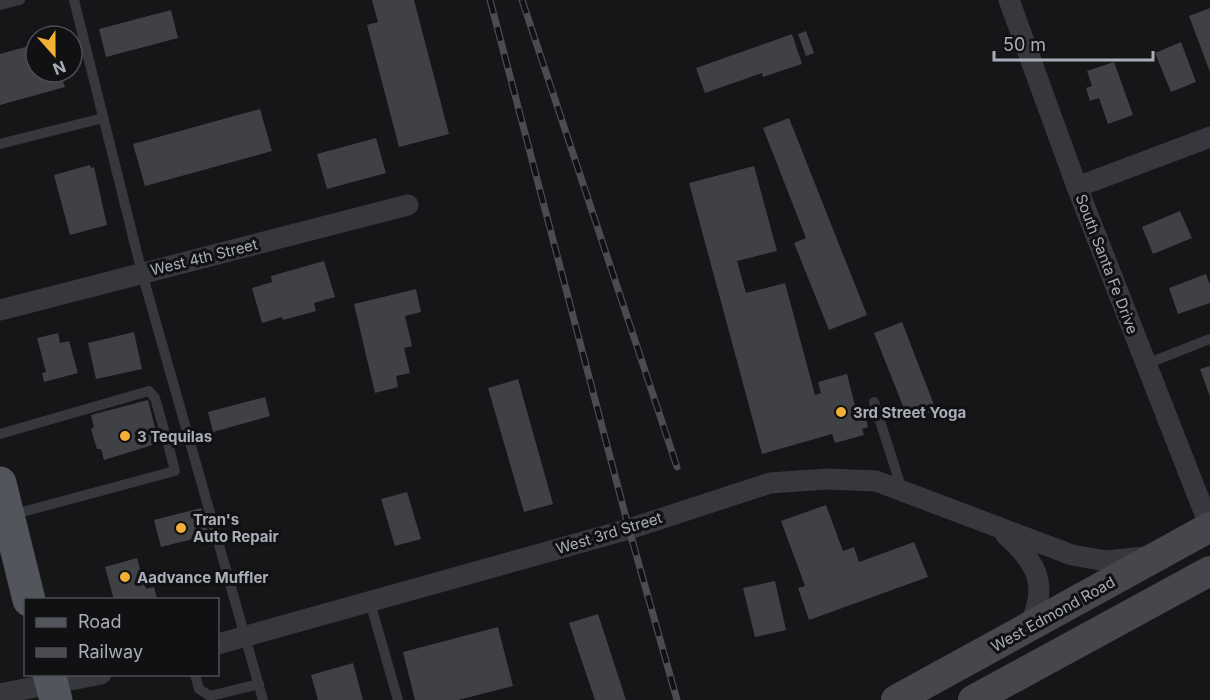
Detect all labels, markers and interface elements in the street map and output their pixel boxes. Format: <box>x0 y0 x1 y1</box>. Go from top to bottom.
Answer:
north arrow <box>24 24 84 84</box>
scale bar <box>994 24 1153 62</box>
text: 50 m <box>1003 34 1046 55</box>
text: N <box>50 56 69 80</box>
street label: South Santa Fe Drive <box>1072 191 1142 337</box>
street label: West 4th Street <box>148 234 260 280</box>
place label: 3rd Street Yoga <box>853 403 966 422</box>
marker: 3rd Street Yoga <box>834 405 848 419</box>
place label: 3 Tequilas <box>137 427 212 446</box>
marker: 3 Tequilas <box>118 429 132 443</box>
street label: West 3rd Street <box>554 508 665 558</box>
place label: Tran's Auto Repair <box>193 510 279 546</box>
marker: Tran's Auto Repair <box>174 521 188 535</box>
place label: Aadvance Muffler <box>137 568 268 587</box>
marker: Aadvance Muffler <box>118 570 132 584</box>
street label: West Edmond Road <box>988 572 1118 656</box>
legend <box>24 598 219 676</box>
text: Road <box>78 611 121 632</box>
text: Railway <box>78 641 143 662</box>

